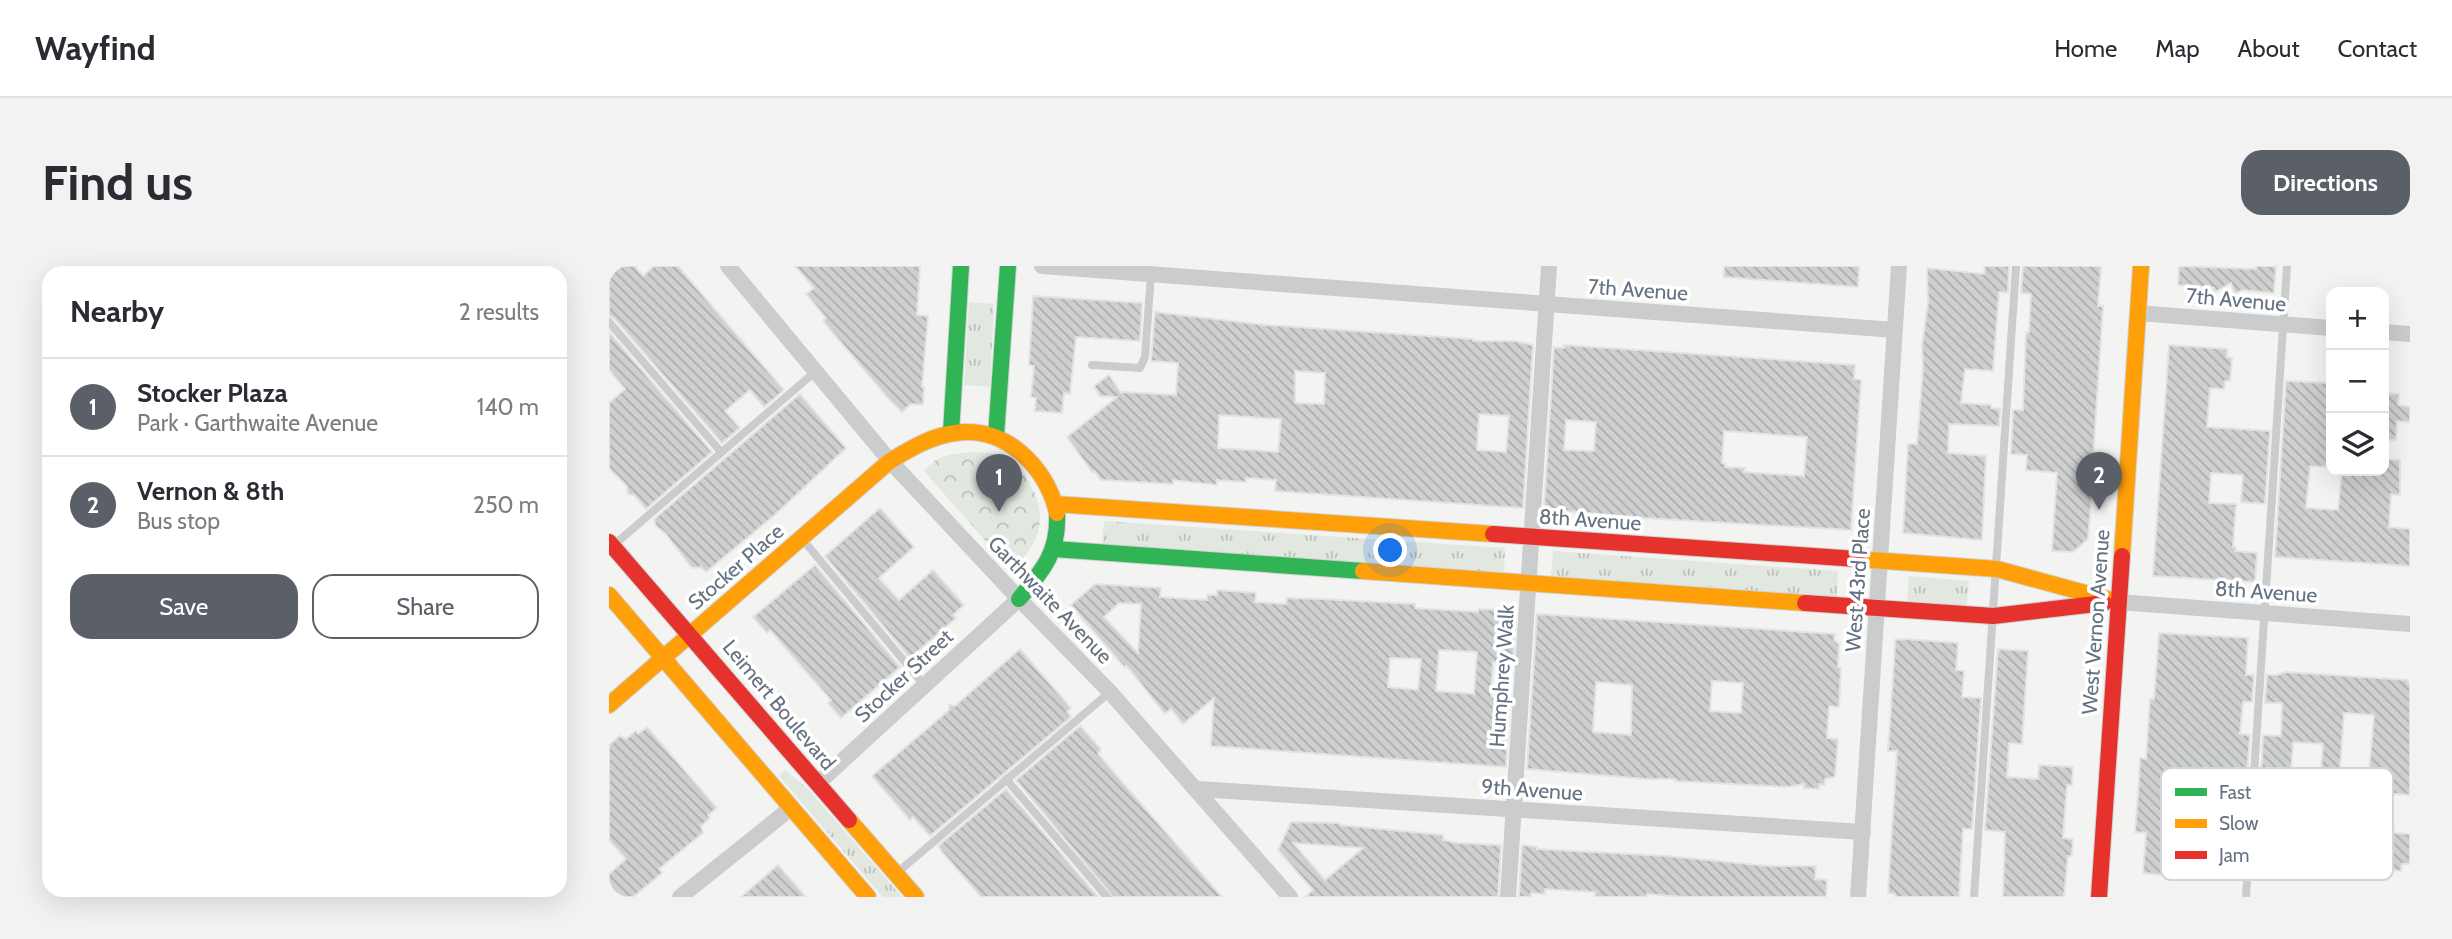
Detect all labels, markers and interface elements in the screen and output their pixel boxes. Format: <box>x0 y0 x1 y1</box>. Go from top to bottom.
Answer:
text: Wayfind <box>35 28 156 68</box>
text: Home <box>2054 34 2117 63</box>
text: Map <box>2155 34 2200 63</box>
text: About <box>2238 34 2300 63</box>
text: Contact <box>2338 34 2417 63</box>
button: Directions <box>2241 150 2410 215</box>
text: Find us <box>42 153 193 212</box>
street label: 7th Avenue <box>1587 274 1689 305</box>
street label: 7th Avenue <box>2185 283 2287 316</box>
map controls <box>2326 287 2389 476</box>
button: + <box>2326 287 2389 350</box>
text: Nearby <box>70 293 164 330</box>
text: 2 results <box>459 298 539 326</box>
button: − <box>2326 350 2389 413</box>
text: Stocker Plaza <box>137 377 288 409</box>
text: 1 <box>89 393 97 421</box>
text: 140 m <box>477 393 539 421</box>
text: Park · Garthwaite Avenue <box>137 409 378 437</box>
button: layers <box>2326 413 2389 476</box>
pin: 2 <box>2076 452 2122 510</box>
pin: 1 <box>976 454 1022 512</box>
text: Vernon & 8th <box>137 475 284 507</box>
text: 2 <box>87 491 99 519</box>
text: 250 m <box>473 491 539 519</box>
street label: 8th Avenue <box>1538 503 1642 536</box>
text: Bus stop <box>137 507 220 535</box>
street label: West 43rd Place <box>1840 507 1875 652</box>
street label: Stocker Place <box>683 518 789 615</box>
street label: West Vernon Avenue <box>2077 528 2114 715</box>
street label: Garthwaite Avenue <box>983 531 1118 669</box>
your location <box>1373 533 1407 567</box>
button: Save <box>70 574 298 639</box>
button: Share <box>312 574 539 639</box>
street label: 8th Avenue <box>2214 575 2318 608</box>
street label: Humphrey Walk <box>1484 603 1519 748</box>
street label: Stocker Street <box>849 624 958 727</box>
street label: Leimert Boulevard <box>718 635 841 775</box>
legend <box>2161 768 2393 880</box>
street label: 9th Avenue <box>1480 773 1584 806</box>
text: Fast <box>2219 781 2252 804</box>
text: Slow <box>2219 812 2259 835</box>
text: Jam <box>2218 844 2249 867</box>

